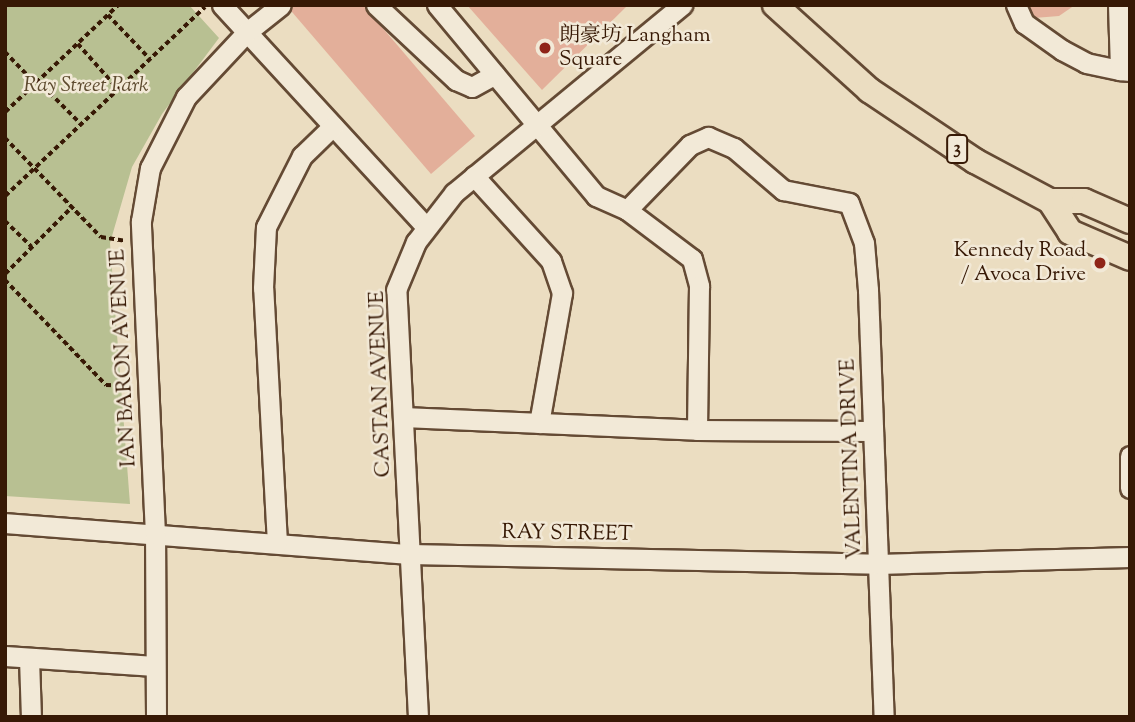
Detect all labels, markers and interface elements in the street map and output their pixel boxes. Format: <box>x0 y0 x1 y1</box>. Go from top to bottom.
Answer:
place label: 朗豪坊 Langham Square <box>559 23 711 73</box>
marker: 朗豪坊 Langham Square <box>537 40 553 56</box>
park label: Ray Street Park <box>24 73 148 99</box>
road number: 3 <box>945 134 969 164</box>
place label: Kennedy Road / Avoca Drive <box>954 238 1086 288</box>
street label: IAN BARON AVENUE <box>106 248 142 468</box>
marker: Kennedy Road / Avoca Drive <box>1092 255 1108 271</box>
street label: CASTAN AVENUE <box>365 290 397 478</box>
street label: VALENTINA DRIVE <box>836 358 868 560</box>
street label: RAY STREET <box>501 520 633 548</box>

